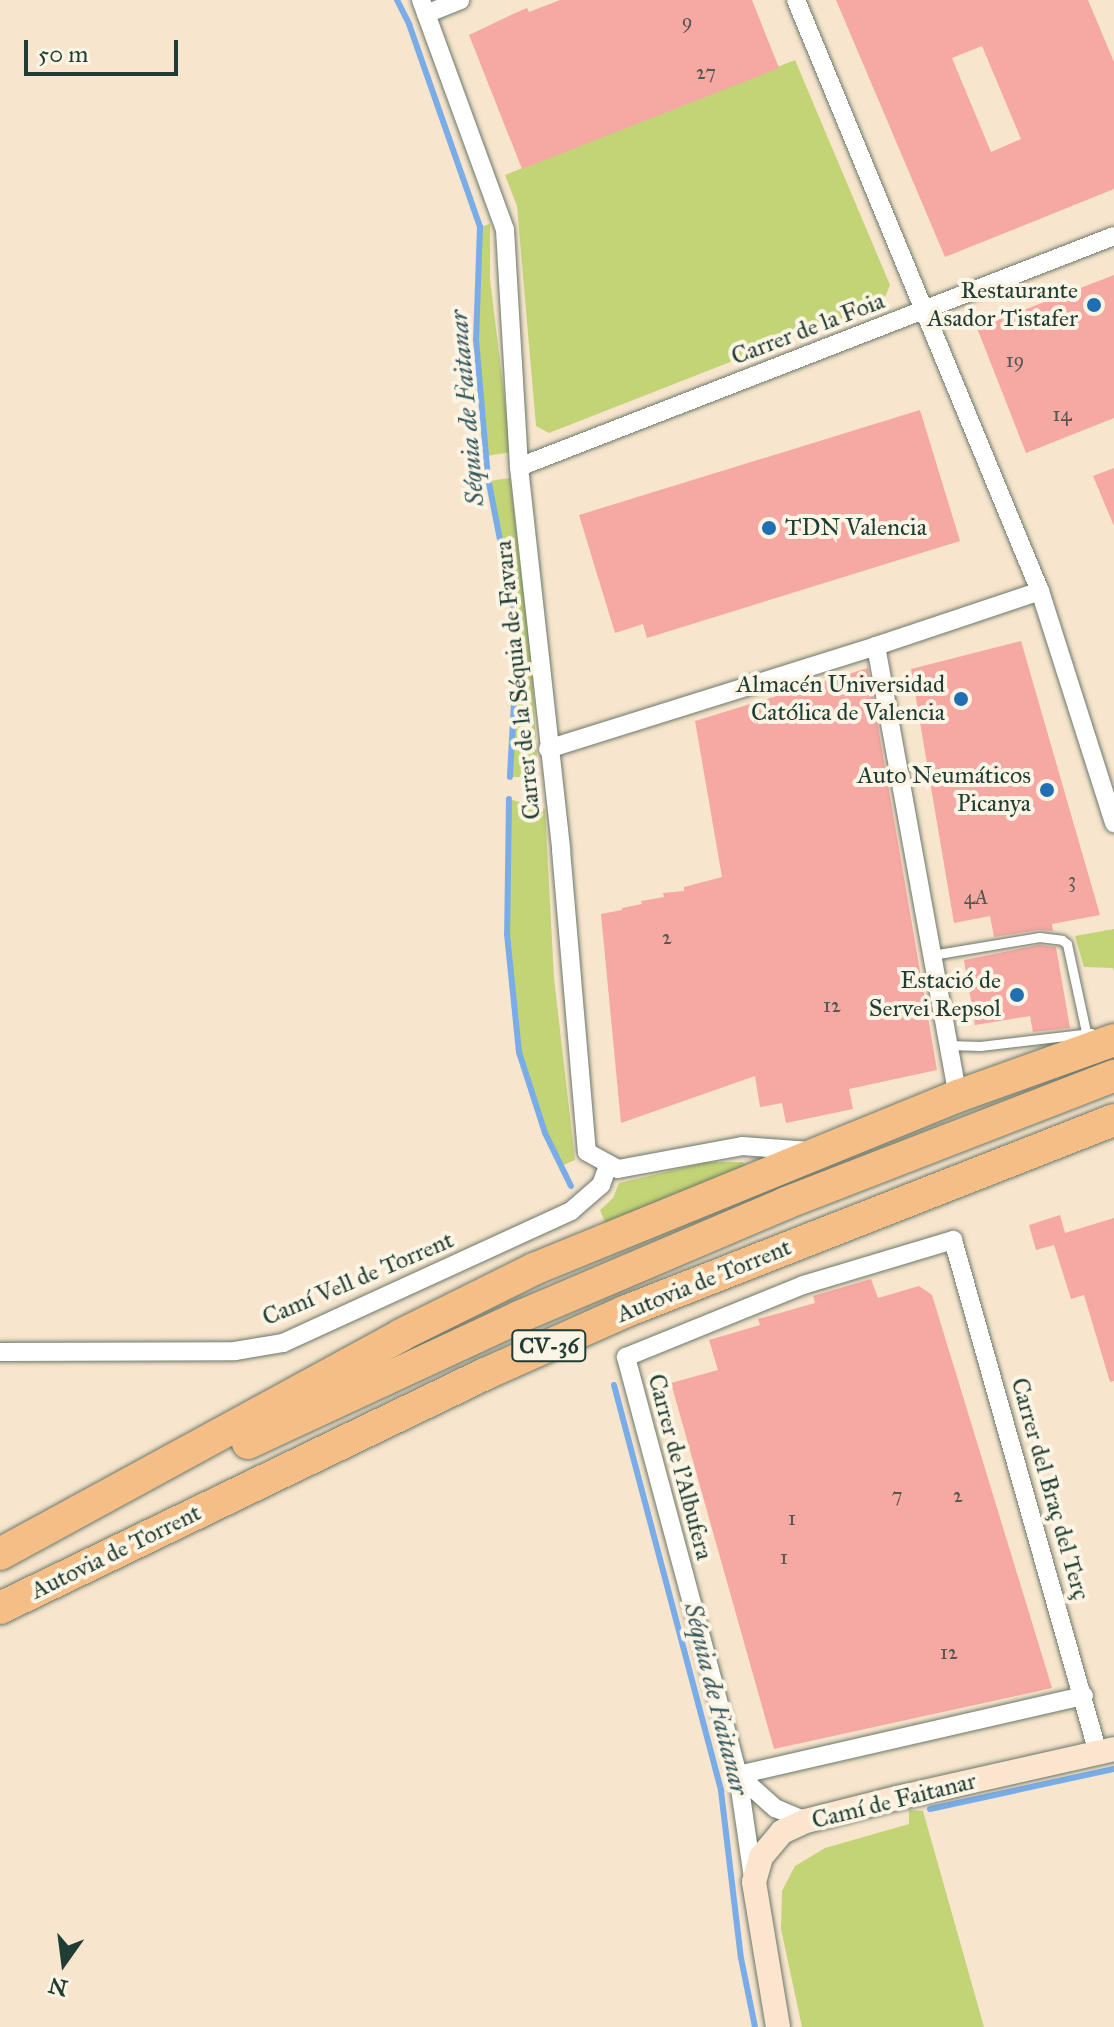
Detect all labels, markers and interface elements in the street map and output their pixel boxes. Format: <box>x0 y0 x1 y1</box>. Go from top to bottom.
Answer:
house number: 9 <box>682 9 692 33</box>
scale bar <box>28 24 182 74</box>
text: 50 m <box>38 39 88 69</box>
house number: 27 <box>696 60 716 84</box>
place label: Restaurante Asador Tistafer <box>927 277 1078 333</box>
street label: Carrer de la Foia <box>727 287 889 371</box>
marker: Restaurante Asador Tistafer <box>1085 296 1103 314</box>
water label: Séquia de Faitanar <box>443 309 491 507</box>
house number: 19 <box>1006 348 1024 372</box>
house number: 14 <box>1052 402 1072 426</box>
place label: TDN Valencia <box>785 514 927 542</box>
marker: TDN Valencia <box>760 519 778 537</box>
street label: Carrer de la Séquia de Favara <box>489 539 547 821</box>
place label: Almacén Universidad Católica de Valencia <box>736 671 945 727</box>
marker: Almacén Universidad Católica de Valencia <box>952 690 970 708</box>
place label: Auto Neumáticos Picanya <box>857 762 1031 818</box>
marker: Auto Neumáticos Picanya <box>1038 781 1056 799</box>
house number: 3 <box>1068 868 1076 892</box>
house number: 4A <box>964 885 988 909</box>
house number: 2 <box>662 925 672 949</box>
place label: Estació de Servei Repsol <box>869 967 1001 1023</box>
marker: Estació de Servei Repsol <box>1008 986 1026 1004</box>
house number: 12 <box>823 993 841 1017</box>
street label: Camí Vell de Torrent <box>258 1226 458 1332</box>
street label: Autovia de Torrent <box>612 1233 796 1329</box>
road number: CV-36 <box>511 1328 587 1364</box>
street label: Carrer de l'Albufera <box>641 1371 719 1563</box>
street label: Carrer del Braç del Terç <box>1005 1375 1095 1603</box>
house number: 7 <box>892 1483 902 1507</box>
house number: 2 <box>953 1483 963 1507</box>
street label: Autovia de Torrent <box>26 1498 206 1606</box>
house number: 1 <box>788 1506 796 1530</box>
house number: 1 <box>780 1545 788 1569</box>
water label: Séquia de Faitanar <box>677 1600 755 1798</box>
house number: 12 <box>940 1640 958 1664</box>
street label: Camí de Faitanar <box>809 1767 979 1835</box>
north arrow <box>24 1923 104 2003</box>
text: N <box>46 1971 70 2002</box>

